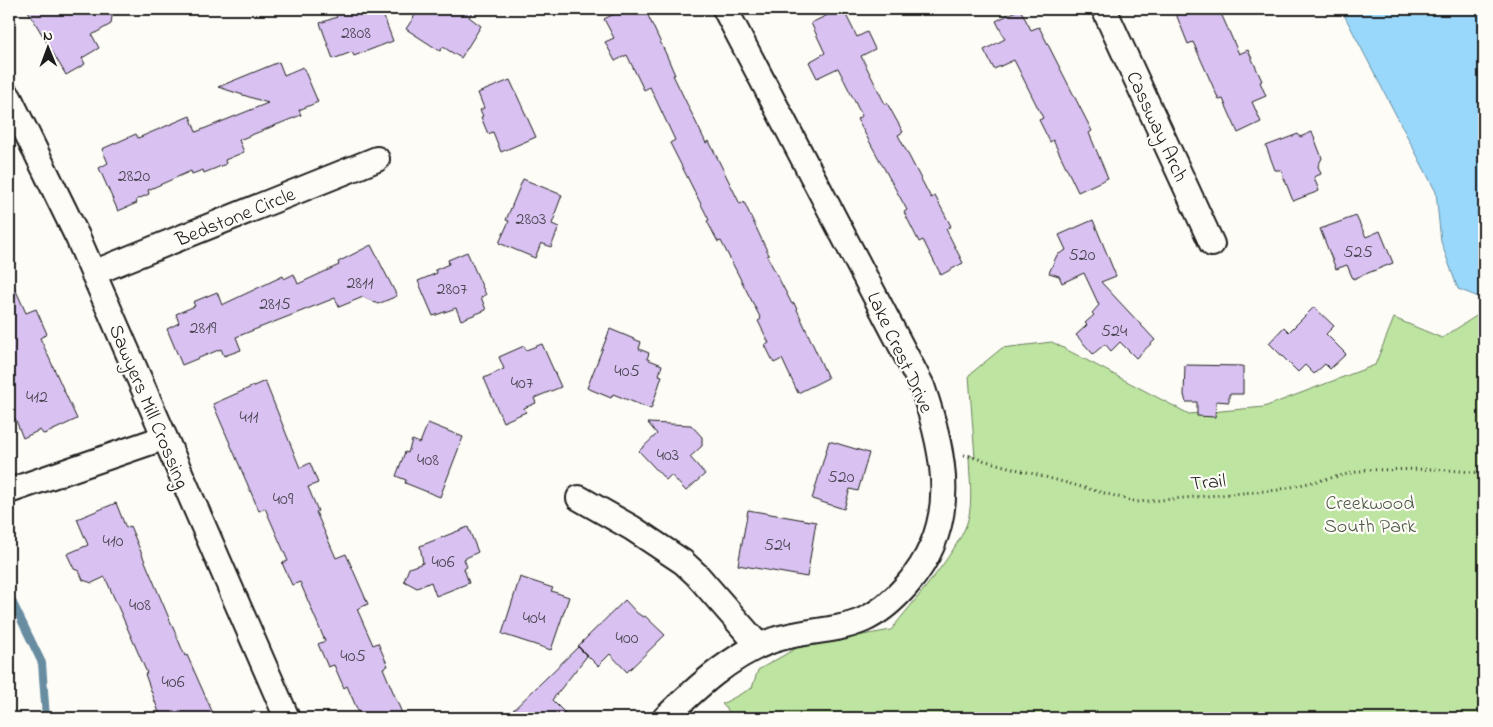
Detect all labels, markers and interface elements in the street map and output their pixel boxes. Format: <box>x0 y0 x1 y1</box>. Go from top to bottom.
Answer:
house number: 2808 <box>341 21 371 47</box>
north arrow <box>22 22 72 72</box>
text: N <box>43 26 53 47</box>
street label: Cassway Arch <box>1117 67 1194 187</box>
house number: 2820 <box>118 164 150 190</box>
street label: Bedstone Circle <box>171 181 300 256</box>
house number: 2803 <box>516 207 546 233</box>
house number: 525 <box>1343 240 1373 266</box>
house number: 520 <box>1068 243 1096 269</box>
house number: 2811 <box>346 271 374 297</box>
house number: 2807 <box>437 277 468 303</box>
street label: Lake Crest Drive <box>858 288 940 418</box>
house number: 2815 <box>259 292 291 318</box>
house number: 2819 <box>190 316 217 342</box>
house number: 524 <box>1101 319 1128 345</box>
street label: Sawyers Mill Crossing <box>99 320 195 494</box>
house number: 405 <box>614 359 640 385</box>
house number: 407 <box>511 371 534 397</box>
house number: 412 <box>26 385 48 411</box>
house number: 411 <box>240 405 259 431</box>
house number: 403 <box>657 443 679 469</box>
house number: 408 <box>417 448 439 474</box>
house number: 520 <box>827 465 855 491</box>
street label: Trail <box>1189 468 1227 499</box>
house number: 409 <box>273 487 294 513</box>
park label: Creekwood South Park <box>1324 490 1416 542</box>
house number: 410 <box>103 529 124 555</box>
house number: 524 <box>764 533 791 559</box>
house number: 406 <box>431 550 455 576</box>
house number: 408 <box>129 593 151 619</box>
house number: 404 <box>523 606 546 632</box>
house number: 400 <box>616 626 639 652</box>
house number: 405 <box>340 644 366 670</box>
house number: 406 <box>161 670 185 696</box>

